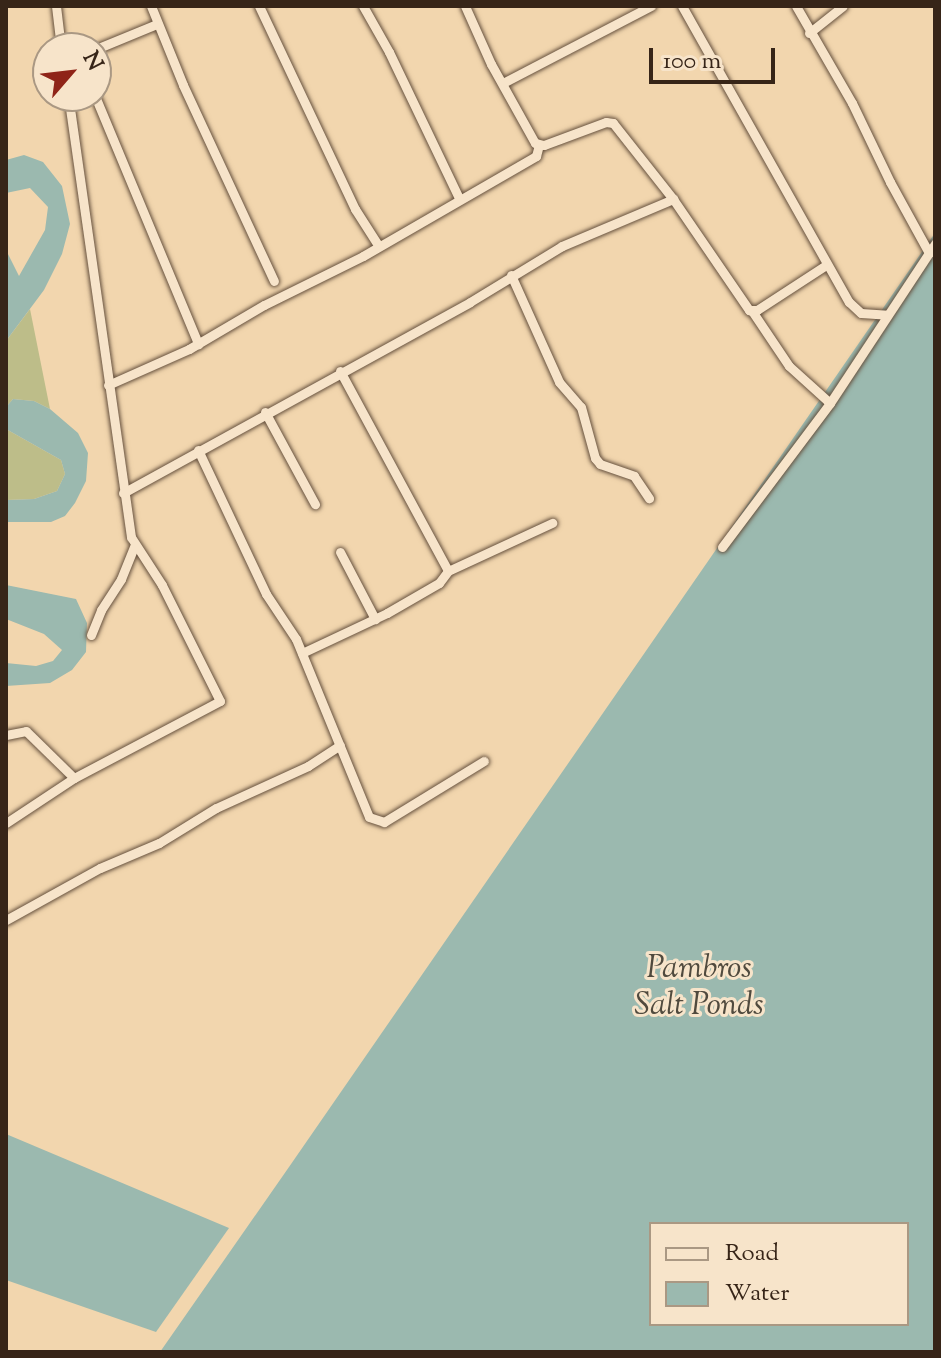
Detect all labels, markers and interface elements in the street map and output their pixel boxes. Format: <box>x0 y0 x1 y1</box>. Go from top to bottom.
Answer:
north arrow <box>32 32 112 112</box>
scale bar <box>653 32 779 82</box>
text: 100 m <box>663 45 721 79</box>
text: N <box>73 46 110 77</box>
water label: Pambros Salt Ponds <box>634 951 764 1026</box>
legend <box>649 1222 909 1326</box>
text: Road <box>725 1237 779 1271</box>
text: Water <box>725 1277 789 1311</box>

